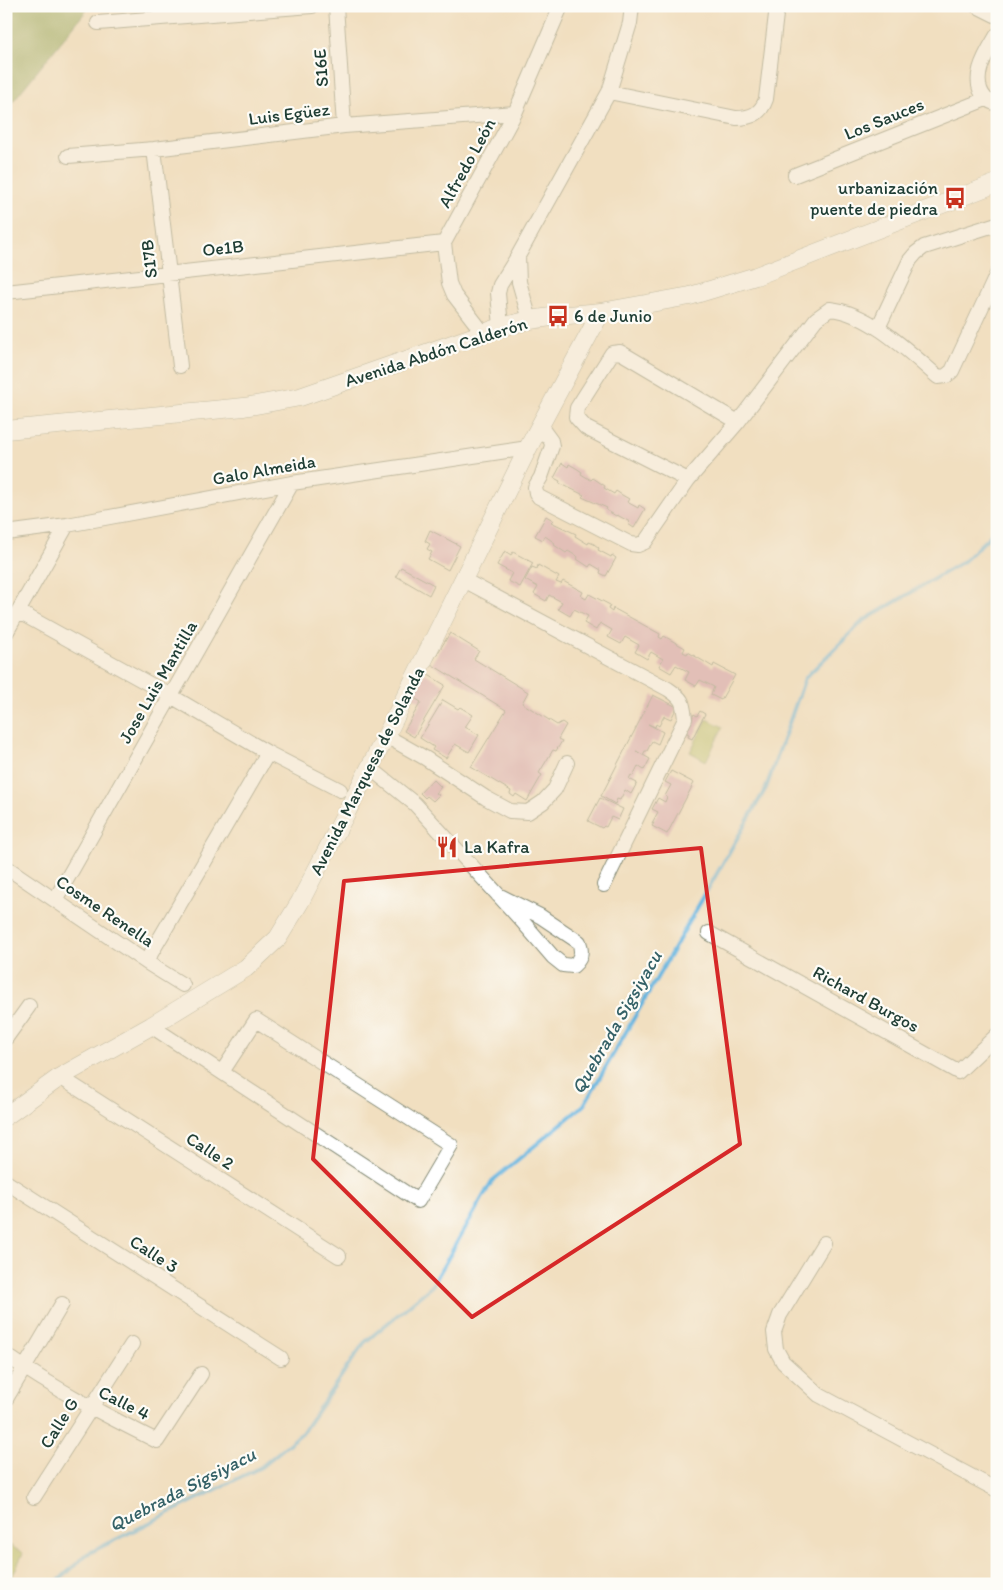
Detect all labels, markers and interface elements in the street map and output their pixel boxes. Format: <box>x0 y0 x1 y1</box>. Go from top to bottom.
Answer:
street label: S16E <box>309 48 333 88</box>
street label: Los Sauces <box>841 93 927 145</box>
street label: Luis Egüez <box>247 98 331 130</box>
street label: Alfredo León <box>433 114 501 212</box>
place label: urbanización puente de piedra <box>810 177 939 220</box>
bus stop icon: urbanización puente de piedra <box>942 185 968 211</box>
street label: Oe1B <box>201 235 245 261</box>
street label: S17B <box>136 238 162 280</box>
bus stop icon: 6 de Junio <box>545 303 571 329</box>
place label: 6 de Junio <box>574 305 652 327</box>
street label: Avenida Abdón Calderón <box>342 312 530 392</box>
street label: Galo Almeida <box>211 450 317 490</box>
street label: Jose Luis Mantilla <box>114 616 202 747</box>
street label: Avenida Marquesa de Solanda <box>305 663 429 879</box>
restaurant icon: La Kafra <box>434 834 460 860</box>
place label: La Kafra <box>464 836 530 858</box>
street label: Cosme Renella <box>52 870 158 952</box>
water label: Quebrada Sigsiyacu <box>566 946 667 1098</box>
street label: Richard Burgos <box>809 961 923 1037</box>
street label: Calle 2 <box>182 1127 239 1175</box>
street label: Calle 3 <box>126 1230 183 1278</box>
street label: Calle 4 <box>95 1381 153 1425</box>
street label: Calle G <box>35 1393 83 1453</box>
water label: Quebrada Sigsiyacu <box>105 1442 260 1536</box>

